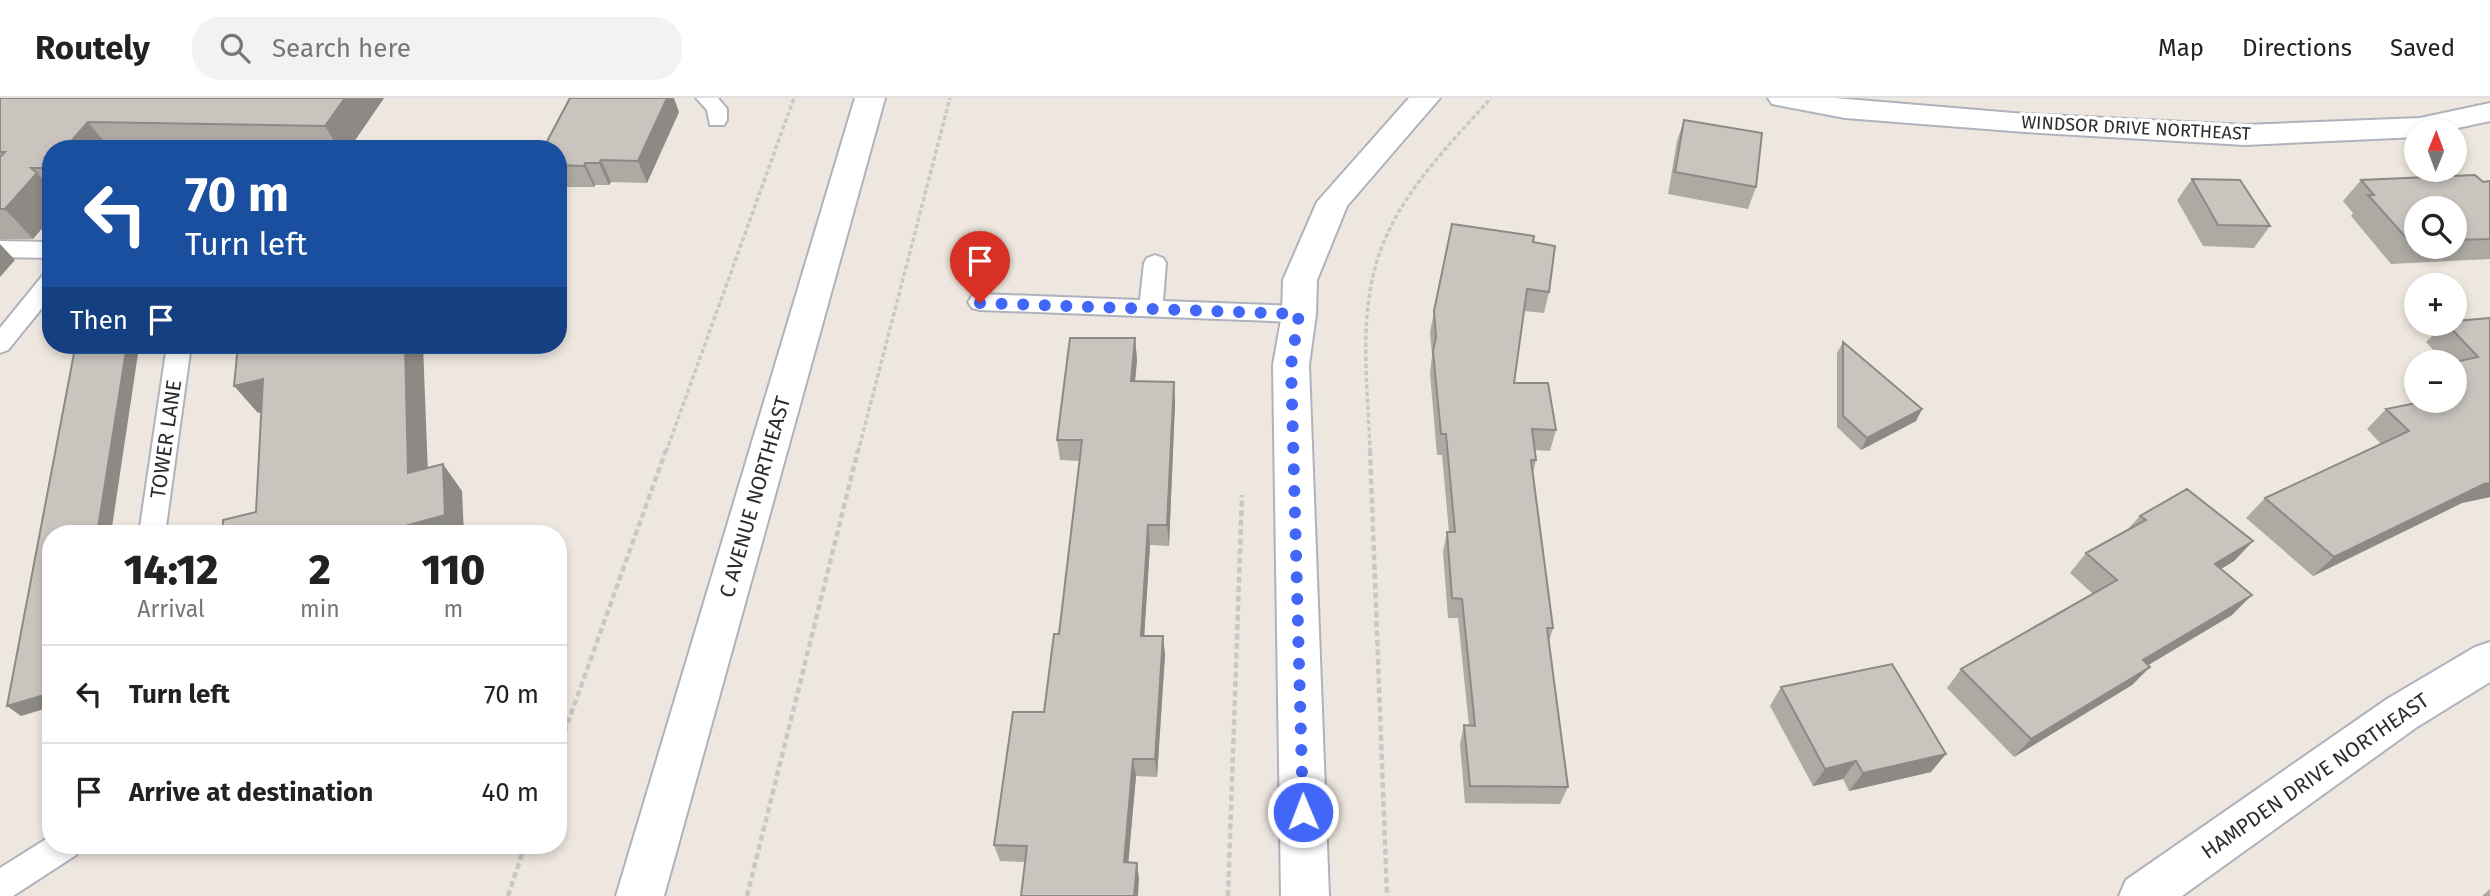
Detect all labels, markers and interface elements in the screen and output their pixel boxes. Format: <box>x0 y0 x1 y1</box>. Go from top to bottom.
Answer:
search box <box>192 17 682 80</box>
text: Routely <box>35 28 150 68</box>
icon: search <box>216 29 254 67</box>
text: Search here <box>272 33 411 64</box>
text: Map <box>2158 34 2204 62</box>
text: Directions <box>2242 34 2352 62</box>
text: Saved <box>2390 34 2455 62</box>
street label: WINDSOR DRIVE NORTHEAST <box>2021 111 2252 145</box>
north arrow <box>2404 119 2468 182</box>
map controls <box>2404 119 2467 413</box>
text: 70 m <box>185 165 289 224</box>
icon: left <box>70 168 161 259</box>
button: search <box>2404 196 2467 259</box>
text: Turn left <box>185 225 307 263</box>
pin <box>950 231 1010 303</box>
icon: arrive <box>961 242 999 280</box>
button: + <box>2404 273 2467 336</box>
icon: arrive <box>142 301 180 339</box>
text: Then <box>70 305 128 336</box>
button: − <box>2404 350 2467 413</box>
street label: TOWER LANE <box>145 378 187 500</box>
street label: C AVENUE NORTHEAST <box>714 393 796 601</box>
text: 14:12 <box>124 545 218 595</box>
text: 2 <box>309 545 331 595</box>
text: 110 <box>421 545 485 595</box>
text: Arrival <box>137 595 205 623</box>
text: min <box>300 595 340 623</box>
text: m <box>443 595 463 623</box>
icon: left <box>70 675 108 713</box>
text: Turn left <box>129 679 230 710</box>
text: 70 m <box>484 679 539 710</box>
street label: HAMPDEN DRIVE NORTHEAST <box>2196 687 2434 865</box>
icon: arrive <box>70 773 108 811</box>
position arrow <box>1266 775 1340 849</box>
text: Arrive at destination <box>129 777 373 808</box>
text: 40 m <box>481 777 539 808</box>

